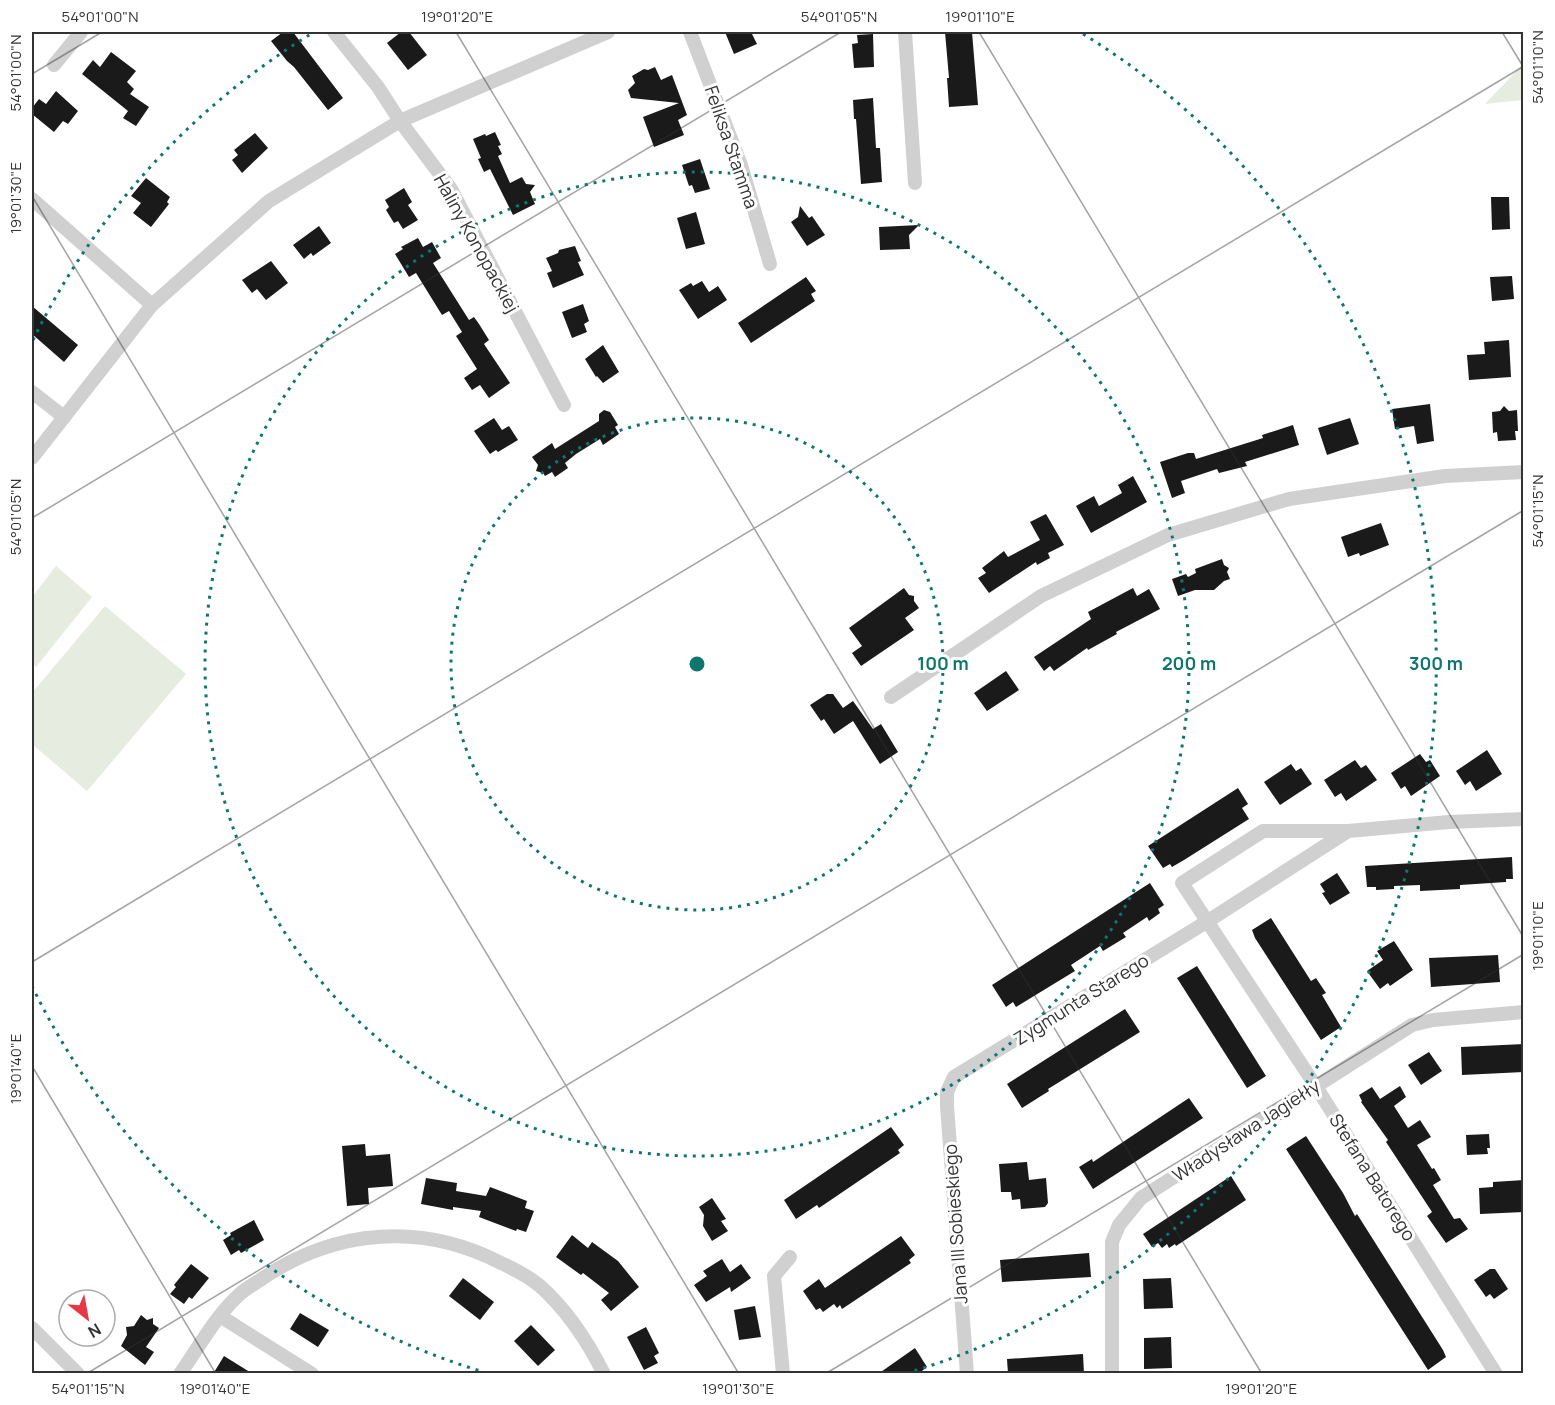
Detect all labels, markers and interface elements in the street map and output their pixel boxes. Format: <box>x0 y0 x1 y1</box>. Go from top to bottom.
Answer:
text: 54°01'00"N <box>62 6 138 27</box>
text: 19°01'20"E <box>421 6 493 27</box>
text: 54°01'05"N <box>801 6 877 27</box>
text: 19°01'10"E <box>945 6 1015 27</box>
text: 54°01'10"N <box>1527 30 1548 104</box>
text: 54°01'00"N <box>5 35 26 111</box>
street label: Feliksa Stamma <box>700 82 764 212</box>
text: 19°01'30"E <box>5 162 26 234</box>
street label: Haliny Konopackiej <box>429 169 525 317</box>
text: 54°01'15"N <box>1527 474 1548 548</box>
text: 54°01'05"N <box>5 479 26 555</box>
text: 100 m <box>917 651 969 675</box>
text: 200 m <box>1162 651 1216 675</box>
text: 300 m <box>1409 651 1463 675</box>
centre of rings <box>687 654 707 674</box>
text: 19°01'10"E <box>1527 901 1548 971</box>
street label: Zygmunta Starego <box>1009 948 1153 1050</box>
text: 19°01'40"E <box>5 1034 26 1104</box>
street label: Władysława Jagiełły <box>1168 1073 1325 1187</box>
street label: Stefana Batorego <box>1324 1109 1422 1245</box>
street label: Jana III Sobieskiego <box>937 1143 973 1305</box>
north arrow <box>57 1288 117 1348</box>
text: N <box>84 1318 105 1343</box>
text: 54°01'15"N <box>51 1378 125 1399</box>
text: 19°01'40"E <box>180 1378 250 1399</box>
text: 19°01'30"E <box>702 1378 774 1399</box>
text: 19°01'20"E <box>1225 1378 1297 1399</box>

